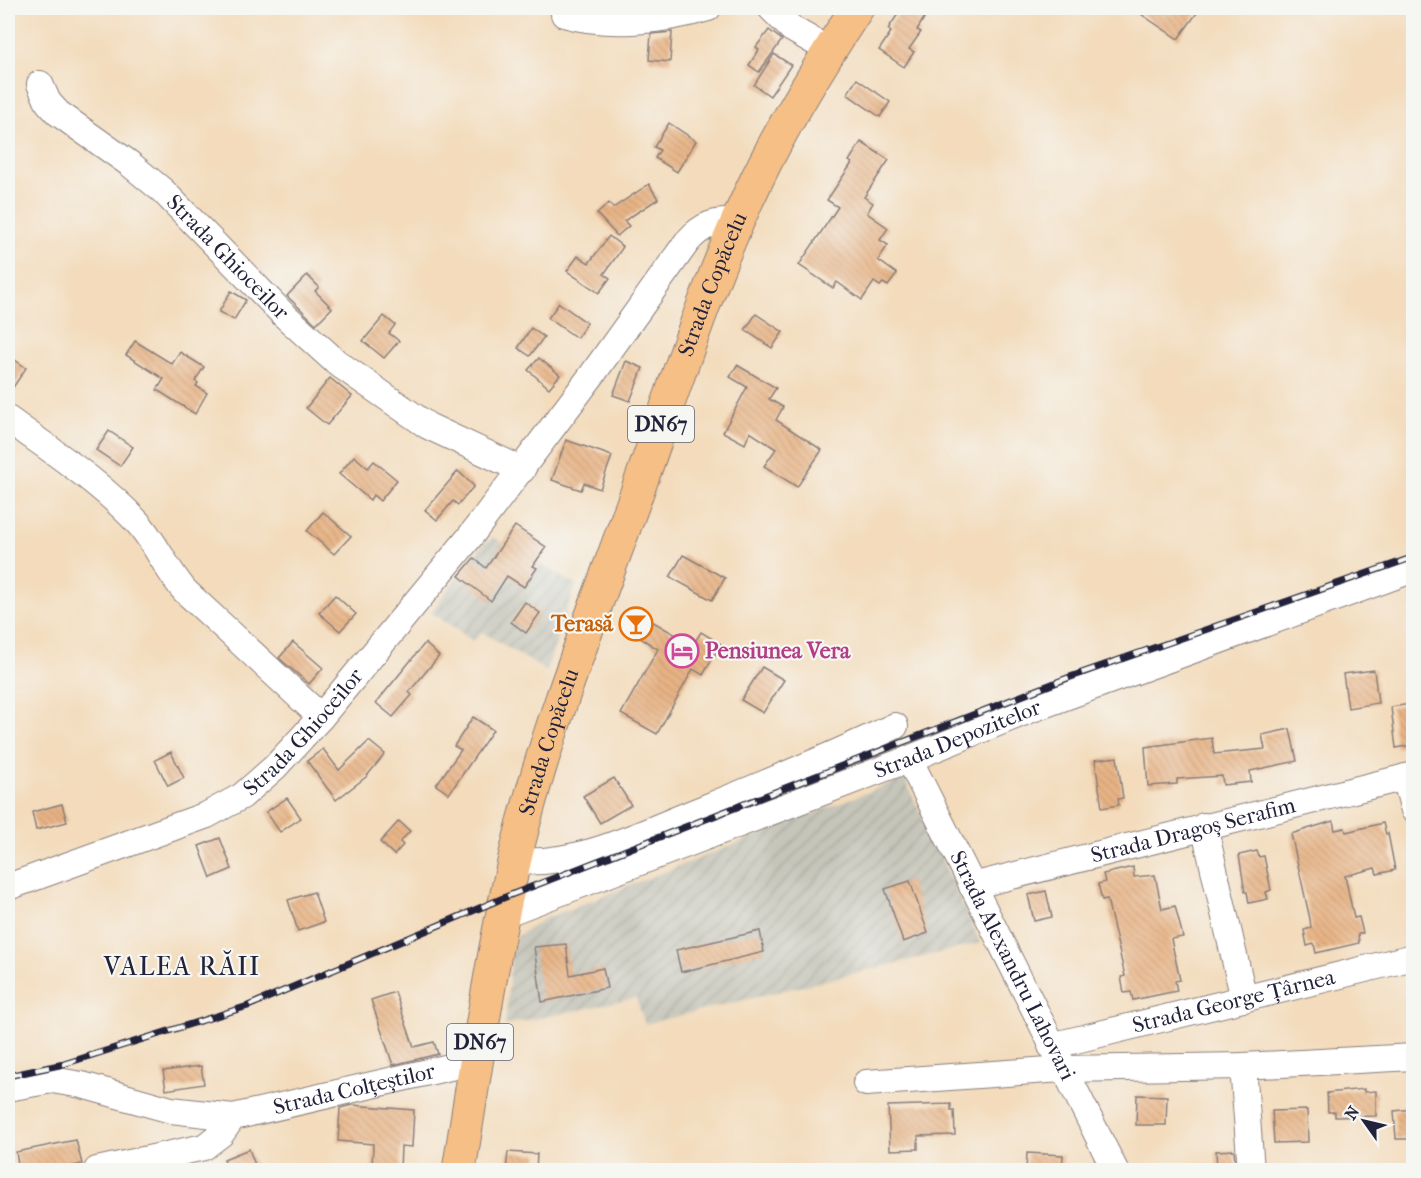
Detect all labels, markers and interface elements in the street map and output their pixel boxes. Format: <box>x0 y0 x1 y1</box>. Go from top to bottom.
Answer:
street label: Strada Ghioceilor <box>161 189 295 326</box>
street label: Strada Copăcelu <box>673 208 753 360</box>
road number: DN67 <box>628 406 694 442</box>
bar icon: Terasă <box>618 606 654 642</box>
place label: Terasă <box>550 611 614 637</box>
hotel icon: Pensiunea Vera <box>664 633 700 669</box>
place label: Pensiunea Vera <box>705 638 851 664</box>
street label: Strada Ghioceilor <box>238 663 369 802</box>
street label: Strada Copăcelu <box>513 665 585 818</box>
street label: Strada Depozitelor <box>870 694 1045 784</box>
street label: Strada Dragoș Serafim <box>1088 792 1299 869</box>
street label: Strada Alexandru Lahovari <box>944 847 1081 1085</box>
district label: VALEA RĂII <box>102 949 261 982</box>
street label: Strada George Țârnea <box>1130 964 1338 1039</box>
road number: DN67 <box>447 1024 513 1060</box>
street label: Strada Colțeștilor <box>271 1058 438 1120</box>
north arrow <box>1334 1091 1394 1151</box>
text: N <box>1341 1102 1364 1123</box>

